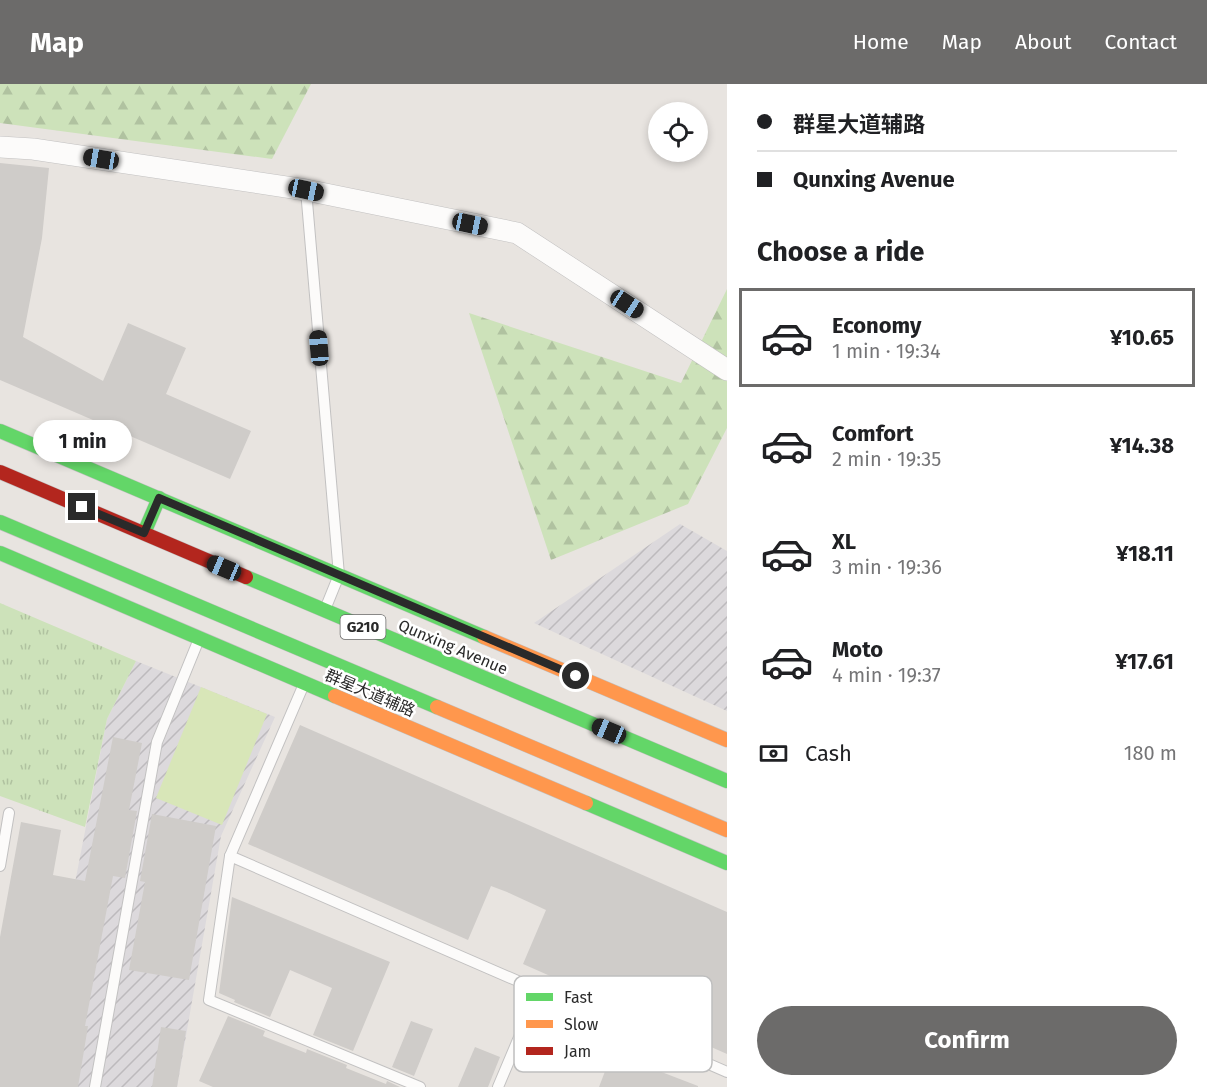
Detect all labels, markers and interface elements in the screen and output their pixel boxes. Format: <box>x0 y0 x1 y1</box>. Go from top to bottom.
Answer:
text: Map <box>30 26 84 59</box>
text: Home <box>853 29 909 55</box>
text: Map <box>942 29 982 55</box>
text: About <box>1015 29 1072 55</box>
text: Contact <box>1105 29 1177 55</box>
map controls <box>648 102 708 162</box>
button: locate <box>648 102 708 162</box>
text: 群星大道辅路 <box>793 111 925 138</box>
car <box>82 147 120 171</box>
text: Qunxing Avenue <box>793 166 955 193</box>
car <box>287 177 325 203</box>
car <box>451 211 489 237</box>
text: Choose a ride <box>757 236 924 268</box>
car <box>607 287 647 321</box>
icon: car <box>760 311 814 365</box>
text: Economy <box>832 312 921 339</box>
text: ¥10.65 <box>1110 324 1174 351</box>
car <box>308 329 330 367</box>
text: 1 min · 19:34 <box>832 339 941 363</box>
icon: car <box>760 419 814 473</box>
callout: 1 min <box>32 420 132 462</box>
text: Comfort <box>832 420 913 447</box>
text: 1 min <box>58 429 107 453</box>
text: ¥14.38 <box>1110 432 1174 459</box>
text: 2 min · 19:35 <box>832 447 941 471</box>
route end <box>68 493 95 520</box>
icon: car <box>760 527 814 581</box>
text: XL <box>832 528 856 555</box>
text: ¥18.11 <box>1116 540 1174 567</box>
car <box>204 553 244 583</box>
text: 3 min · 19:36 <box>832 555 942 579</box>
road number: G210 <box>340 615 386 639</box>
street label: Qunxing Avenue <box>395 615 511 679</box>
icon: car <box>760 635 814 689</box>
text: Moto <box>832 636 883 663</box>
text: ¥17.61 <box>1115 648 1174 675</box>
route start <box>562 662 589 689</box>
text: 4 min · 19:37 <box>832 663 941 687</box>
street label: 群星大道辅路 <box>322 665 418 721</box>
car <box>589 716 629 746</box>
icon: cash <box>757 737 790 770</box>
text: Cash <box>805 740 852 767</box>
text: 180 m <box>1124 741 1177 765</box>
legend <box>514 976 712 1072</box>
text: Fast <box>564 988 593 1007</box>
button: Confirm <box>757 1006 1177 1075</box>
text: Slow <box>564 1015 599 1034</box>
text: Jam <box>564 1042 591 1061</box>

